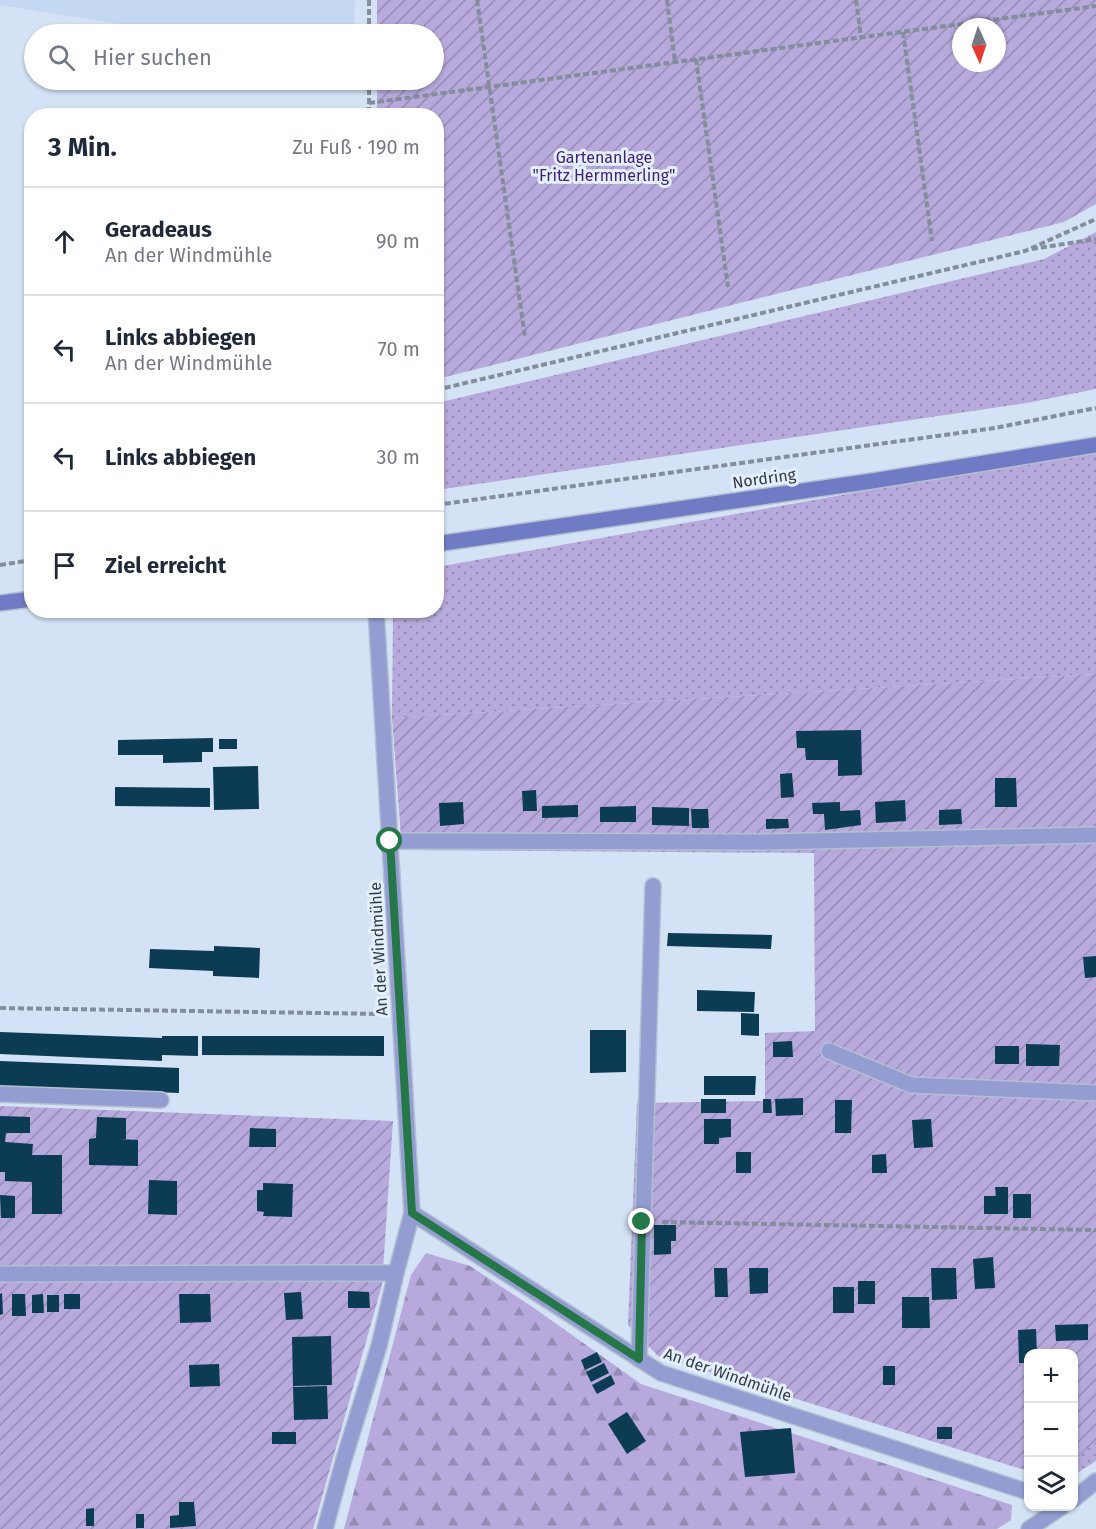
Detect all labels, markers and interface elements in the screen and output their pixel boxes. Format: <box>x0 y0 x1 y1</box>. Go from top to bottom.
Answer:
north arrow <box>952 18 1006 72</box>
search box <box>24 24 444 90</box>
icon: search <box>45 41 78 74</box>
text: Hier suchen <box>93 44 212 71</box>
text: 3 Min. <box>48 132 117 163</box>
text: Zu Fuß · 190 m <box>292 135 420 159</box>
park label: Gartenanlage "Fritz Hermmerling" <box>533 148 675 185</box>
text: Geradeaus <box>105 216 212 243</box>
icon: ahead <box>48 225 81 258</box>
text: 90 m <box>376 229 420 253</box>
text: An der Windmühle <box>105 243 272 267</box>
text: Links abbiegen <box>105 324 256 351</box>
icon: left <box>48 333 81 366</box>
text: 70 m <box>378 337 420 361</box>
text: An der Windmühle <box>105 351 272 375</box>
icon: left <box>48 441 81 474</box>
text: Links abbiegen <box>105 444 256 471</box>
text: 30 m <box>376 445 420 469</box>
street label: Nordring <box>731 465 798 492</box>
icon: arrive <box>48 549 81 582</box>
text: Ziel erreicht <box>105 552 226 579</box>
route start <box>376 827 402 853</box>
street label: An der Windmühle <box>366 882 391 1016</box>
route end <box>628 1208 654 1234</box>
street label: An der Windmühle <box>661 1344 794 1405</box>
map controls <box>1024 1349 1078 1511</box>
button: + <box>1024 1349 1078 1403</box>
button: − <box>1024 1403 1078 1457</box>
button: layers <box>1024 1457 1078 1511</box>

